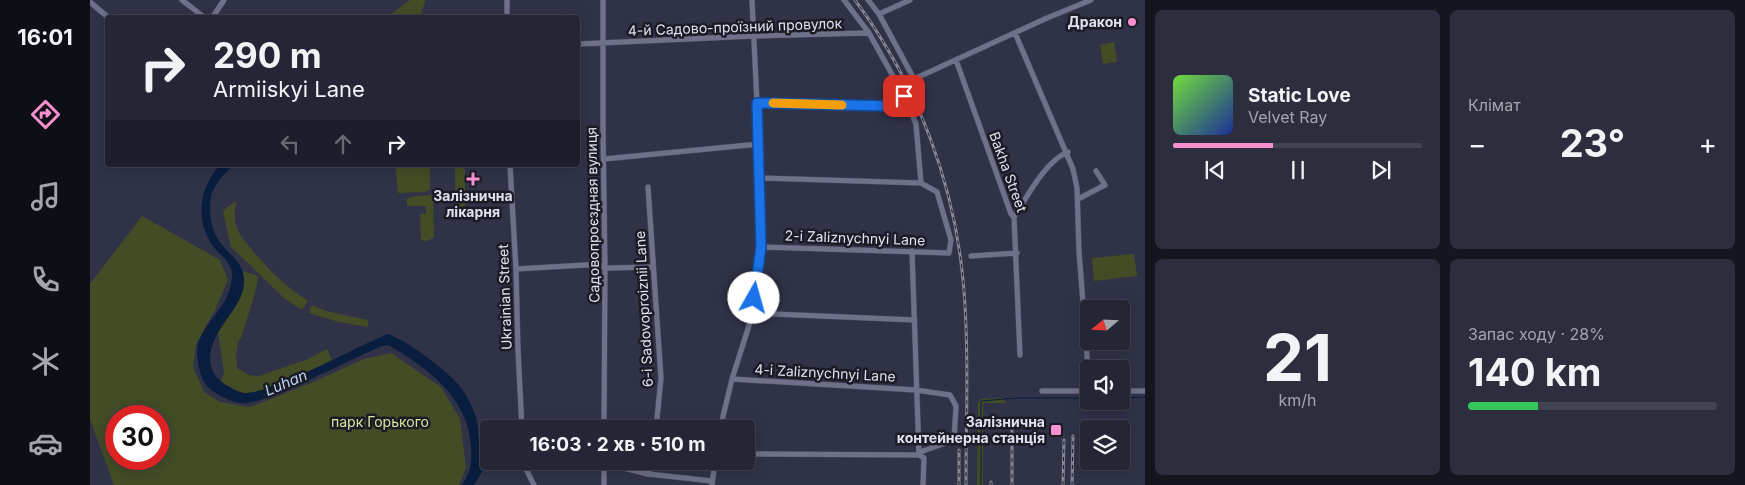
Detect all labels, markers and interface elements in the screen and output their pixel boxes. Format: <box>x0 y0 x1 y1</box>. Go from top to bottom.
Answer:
place label: Дракон <box>1068 13 1122 30</box>
street label: 4-й Садово-проїзний провулок <box>628 14 843 39</box>
marker: Дракон <box>1126 16 1138 28</box>
text: 16:01 <box>17 24 73 50</box>
text: 290 m <box>213 34 322 76</box>
icon: right <box>130 35 195 100</box>
pin <box>883 75 925 117</box>
text: Armiiskyi Lane <box>213 76 365 102</box>
icon: arrive <box>890 82 918 110</box>
text: Static Love <box>1248 84 1351 107</box>
text: Клімат <box>1468 95 1521 115</box>
icon: directions <box>28 97 63 132</box>
text: Velvet Ray <box>1248 107 1327 127</box>
text: 23° <box>1560 120 1625 166</box>
street label: Садовопроєздная вулиця <box>582 127 603 303</box>
text: − <box>1468 127 1487 161</box>
text: + <box>1698 127 1717 161</box>
street label: Bakha Street <box>986 129 1031 215</box>
icon: left <box>276 130 304 158</box>
icon: ahead <box>329 130 357 158</box>
icon: right <box>382 130 410 158</box>
icon: previous <box>1201 156 1229 184</box>
icon: pause <box>1284 156 1312 184</box>
icon: next <box>1367 156 1395 184</box>
marker: Залізнична лікарня <box>466 172 480 186</box>
icon: music <box>28 179 63 214</box>
place label: Залізнична лікарня <box>433 187 513 220</box>
street label: 2-i Zaliznychnyi Lane <box>784 227 926 248</box>
street label: 6-i Sadovoproiznii Lane <box>631 231 656 388</box>
street label: Ukrainian Street <box>494 243 515 350</box>
icon: phone <box>28 262 63 297</box>
position arrow <box>727 271 779 323</box>
north arrow <box>1080 300 1130 350</box>
map controls <box>1080 300 1130 470</box>
text: 21 <box>1263 318 1332 397</box>
text: Запас ходу · 28% <box>1468 324 1605 344</box>
icon: climate <box>28 344 63 379</box>
text: 140 km <box>1468 349 1601 395</box>
street label: 4-i Zaliznychnyi Lane <box>754 360 896 385</box>
button: sound <box>1080 360 1130 410</box>
water label: Luhan <box>262 365 310 400</box>
text: km/h <box>1278 390 1317 410</box>
speed limit sign: 30 <box>105 405 170 470</box>
park label: парк Горького <box>331 413 429 430</box>
place label: Залізнична контейнерна станція <box>897 413 1045 446</box>
button: layers <box>1080 420 1130 470</box>
marker: Залізнична контейнерна станція <box>1049 423 1063 437</box>
icon: car <box>28 426 63 461</box>
text: 16:03 · 2 хв · 510 m <box>529 433 706 456</box>

